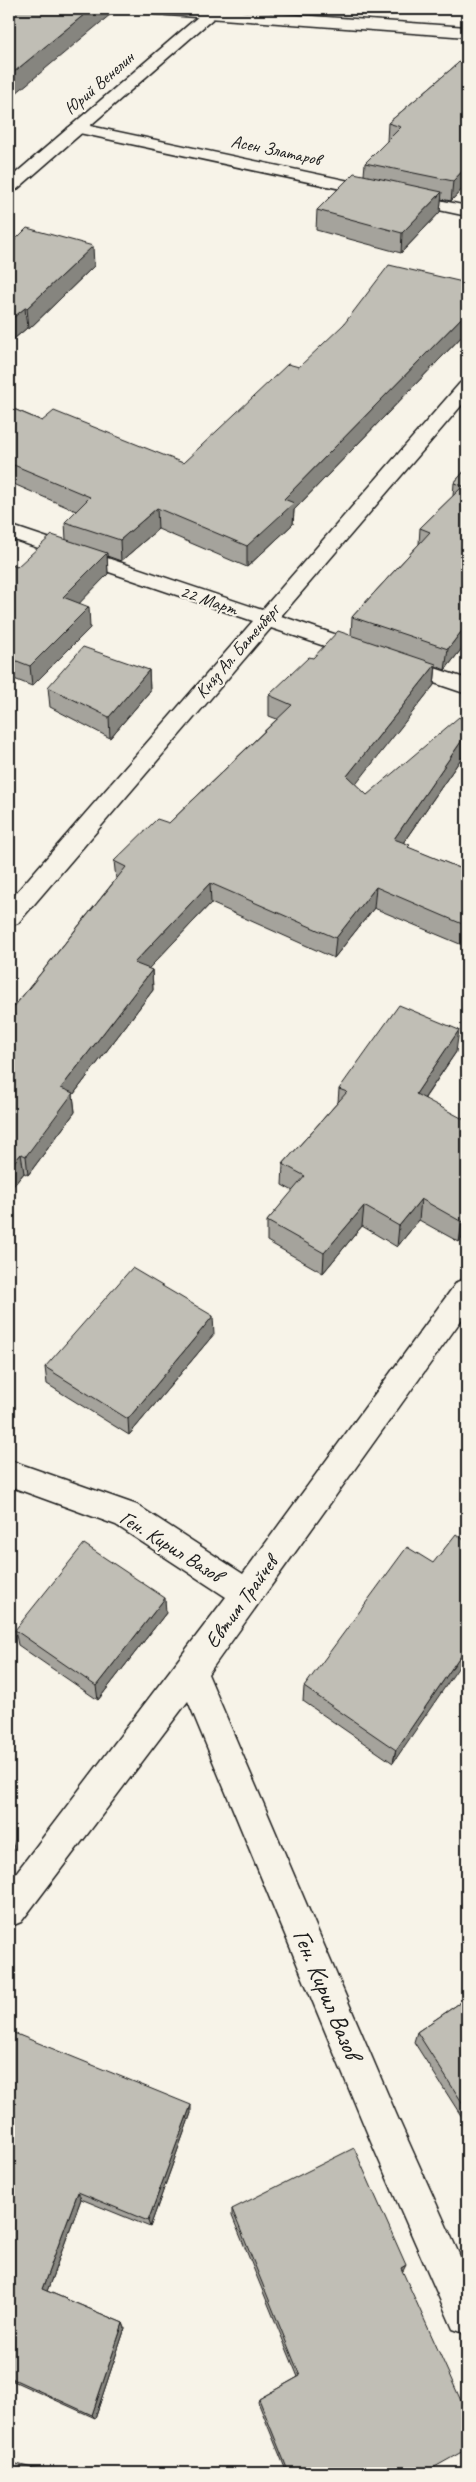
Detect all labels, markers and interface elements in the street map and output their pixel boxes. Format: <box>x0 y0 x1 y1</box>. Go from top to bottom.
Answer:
street label: Юрий Венелин <box>59 46 140 119</box>
street label: Асен Златаров <box>229 130 326 171</box>
street label: 22 Март <box>177 580 241 620</box>
street label: Княз Ал. Батенберг <box>190 597 286 703</box>
street label: Ген. Кирил Вазов <box>115 1504 231 1590</box>
street label: Евтим Трайчев <box>199 1548 285 1653</box>
street label: Ген. Кирил Вазов <box>285 1924 371 2069</box>

